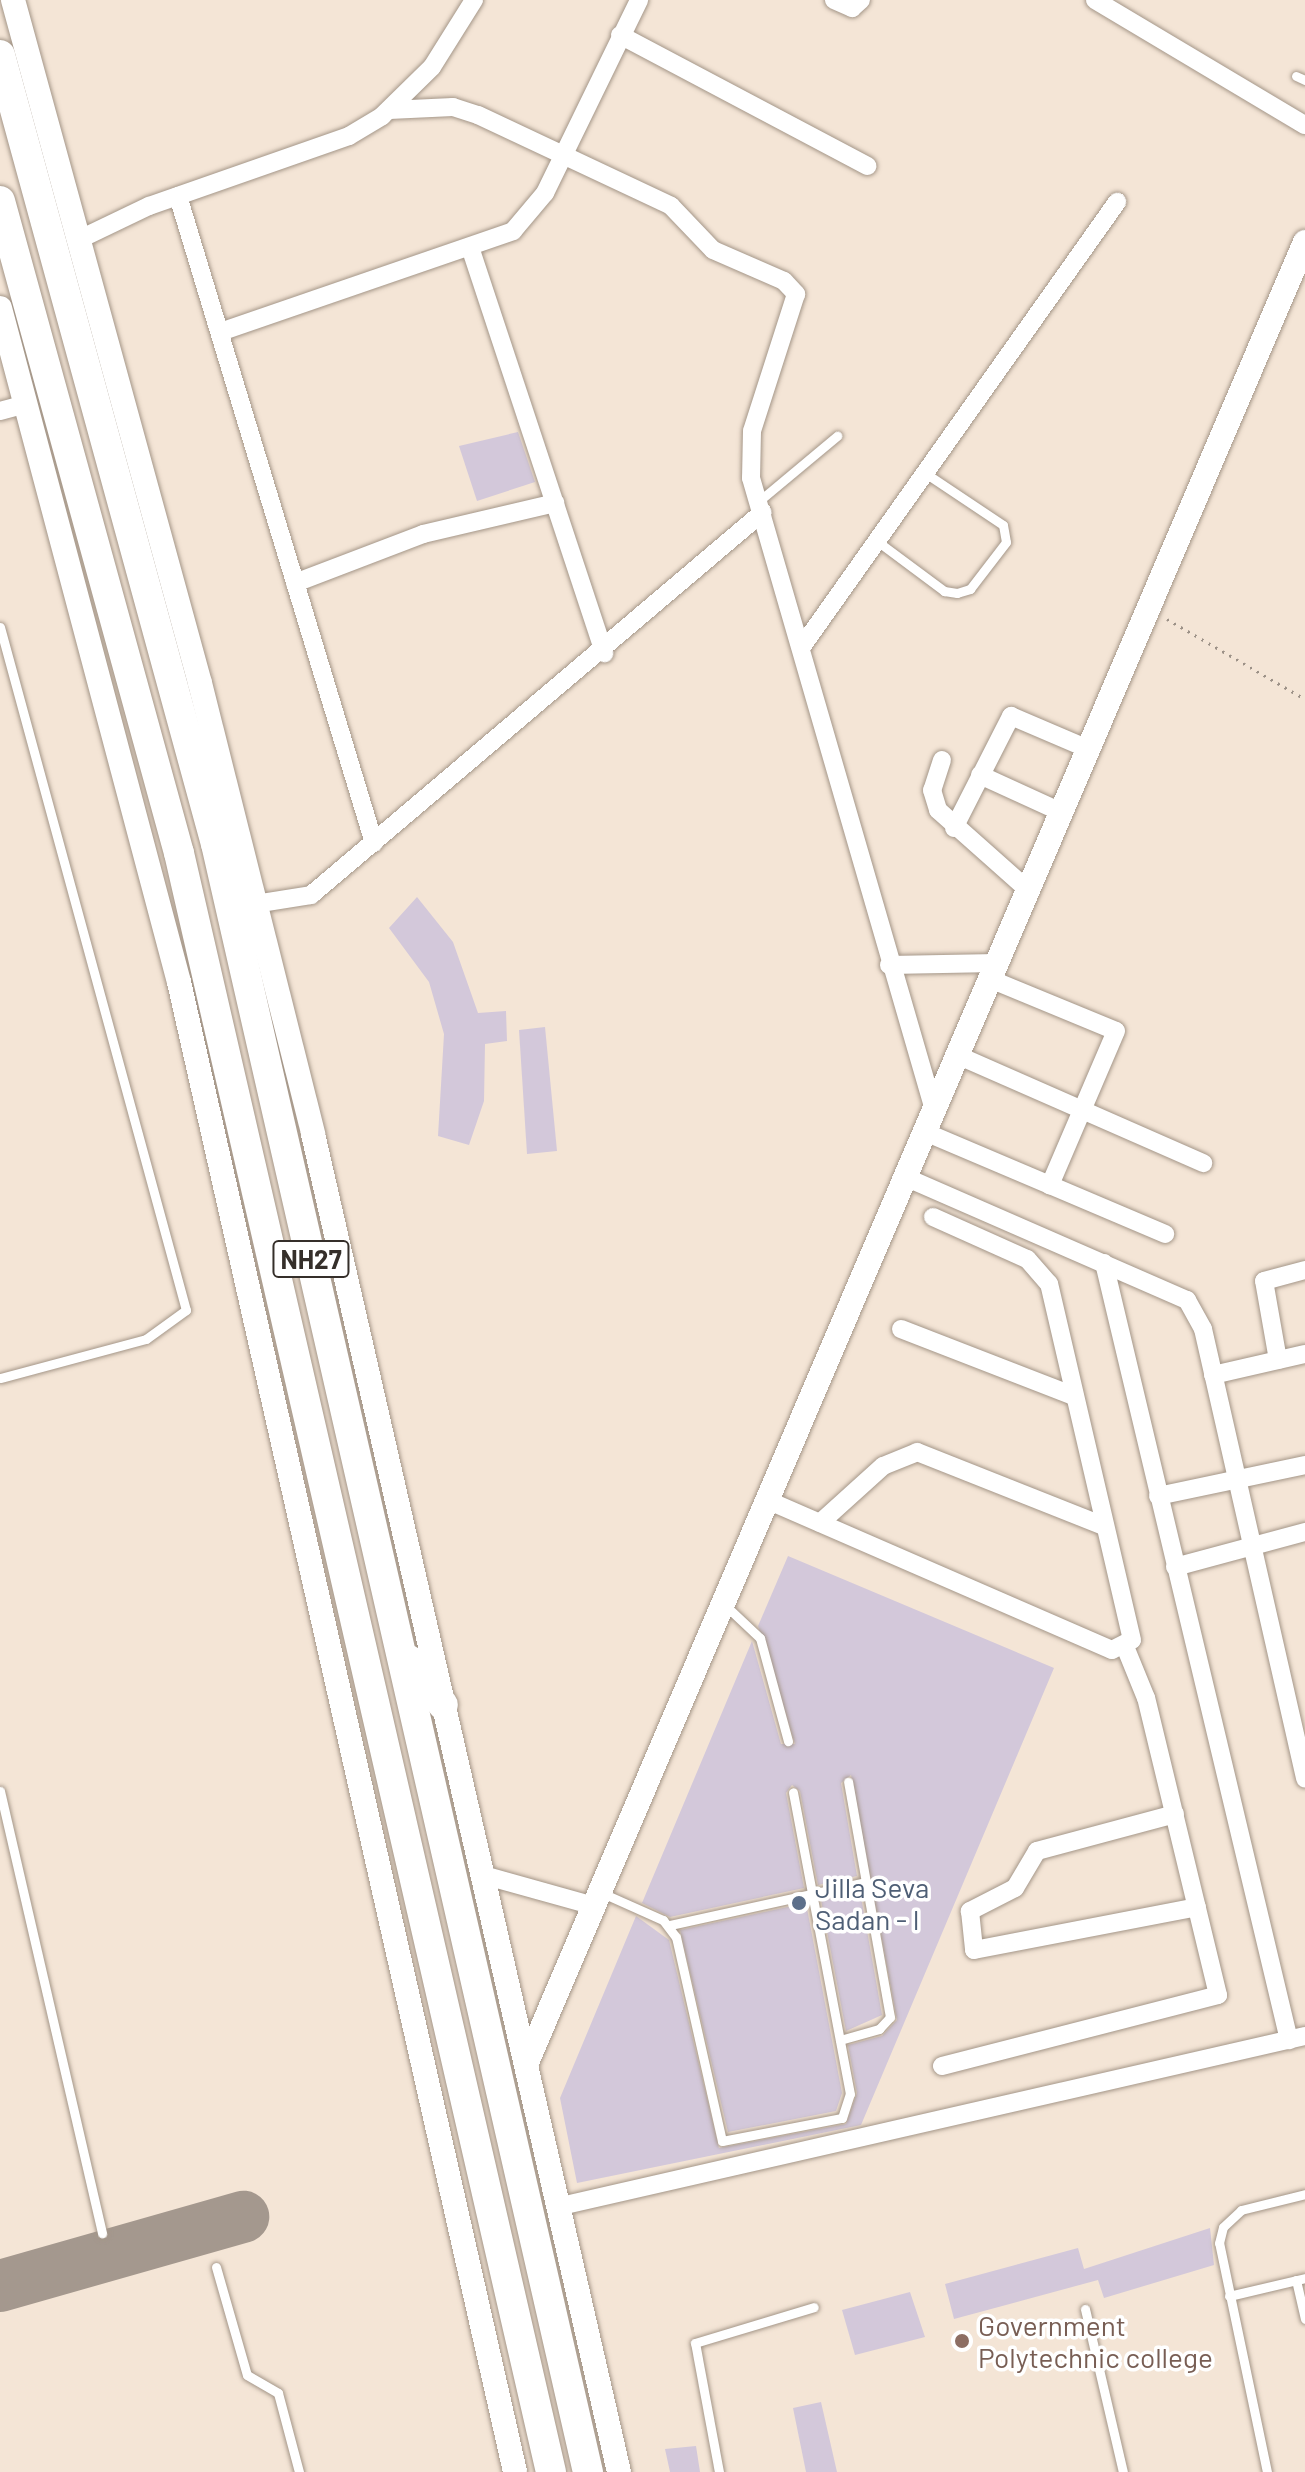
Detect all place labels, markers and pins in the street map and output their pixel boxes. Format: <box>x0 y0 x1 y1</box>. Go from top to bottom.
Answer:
place label: Jilla Seva Sadan - I <box>815 1870 929 1936</box>
marker: Jilla Seva Sadan - I <box>790 1894 808 1912</box>
place label: Government Polytechnic college <box>978 2308 1213 2374</box>
marker: Government Polytechnic college <box>953 2332 971 2350</box>

